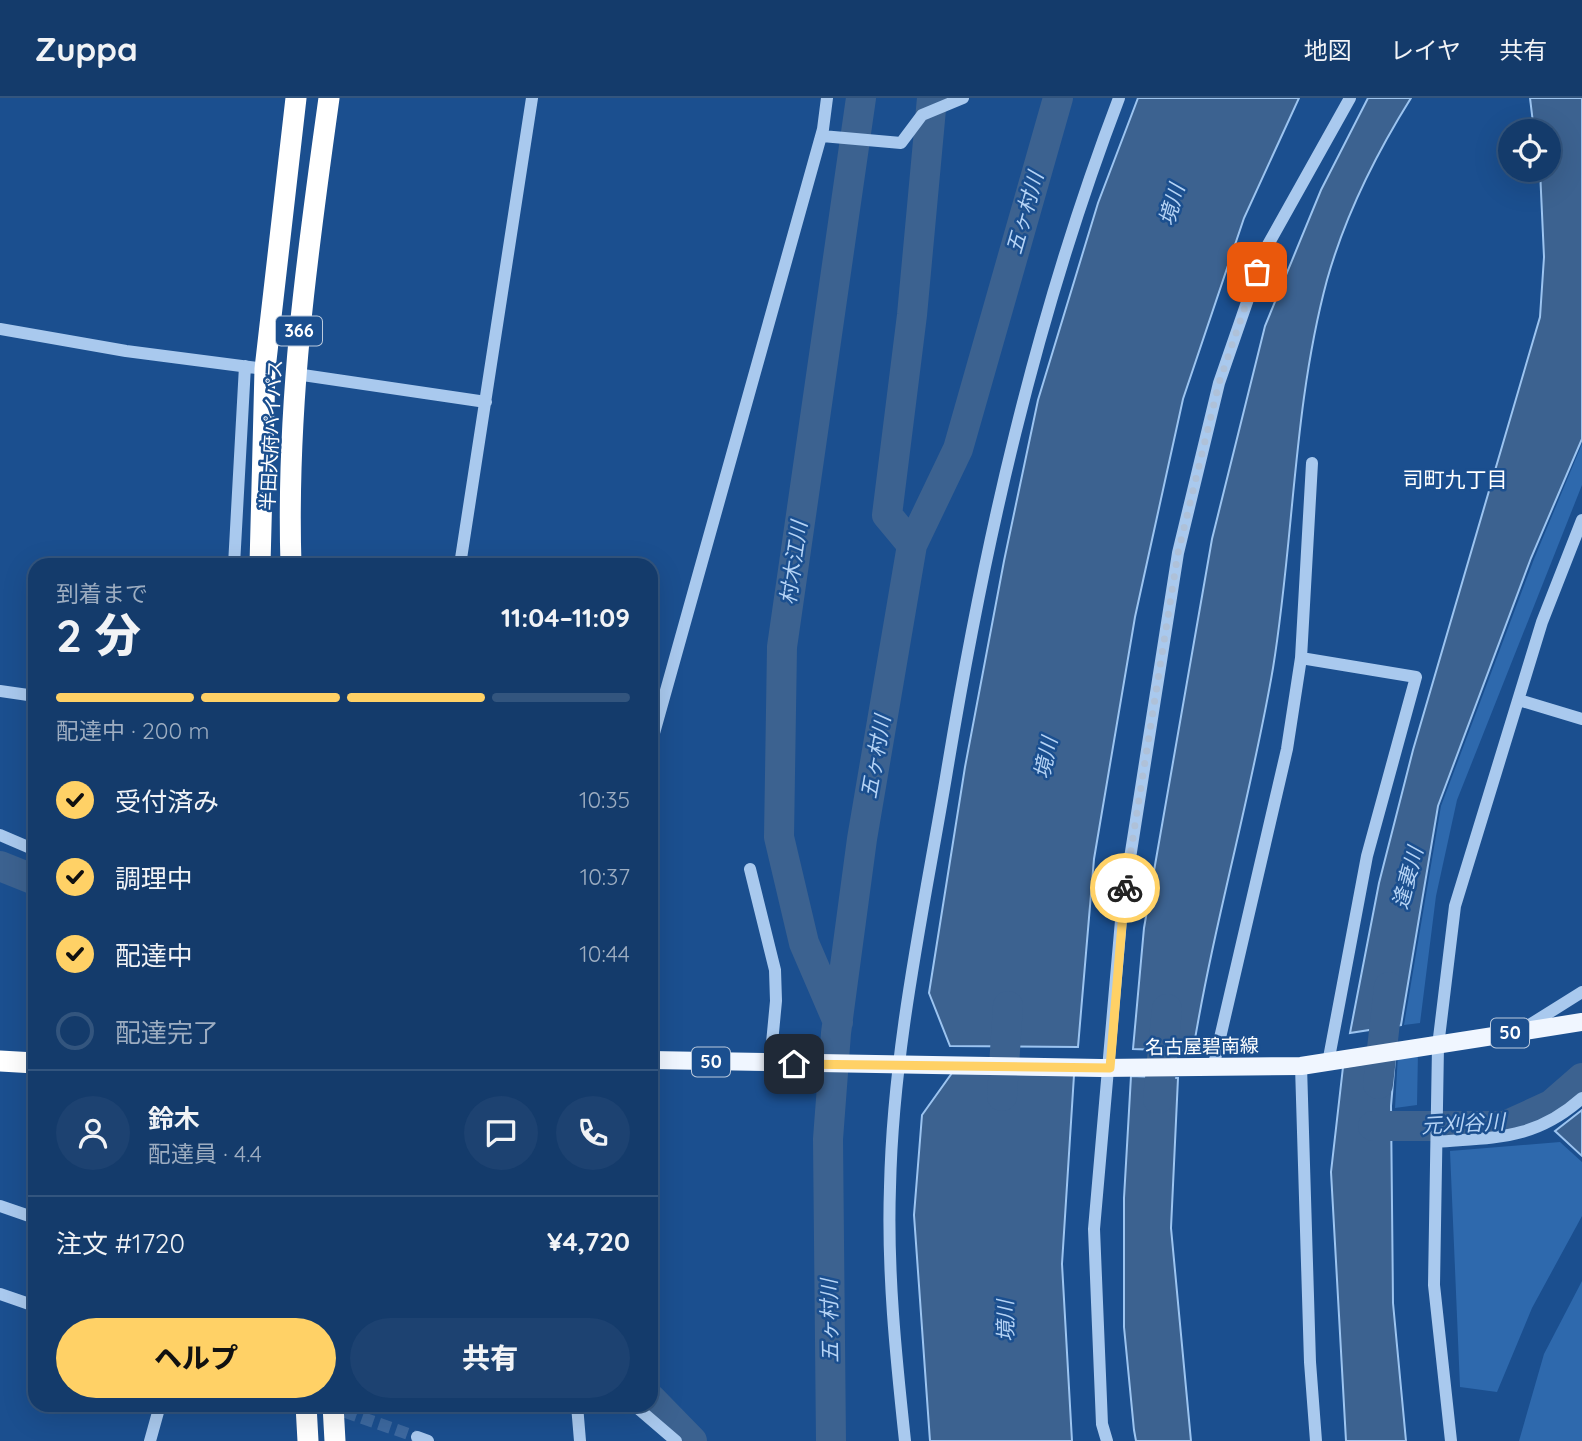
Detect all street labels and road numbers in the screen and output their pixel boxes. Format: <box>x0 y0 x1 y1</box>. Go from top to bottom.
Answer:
road number: 366 <box>276 316 322 345</box>
street label: 半田大府パイパス <box>255 359 287 511</box>
road number: 50 <box>1491 1018 1529 1048</box>
street label: 名古屋碧南線 <box>1145 1033 1259 1059</box>
road number: 50 <box>692 1048 730 1077</box>

